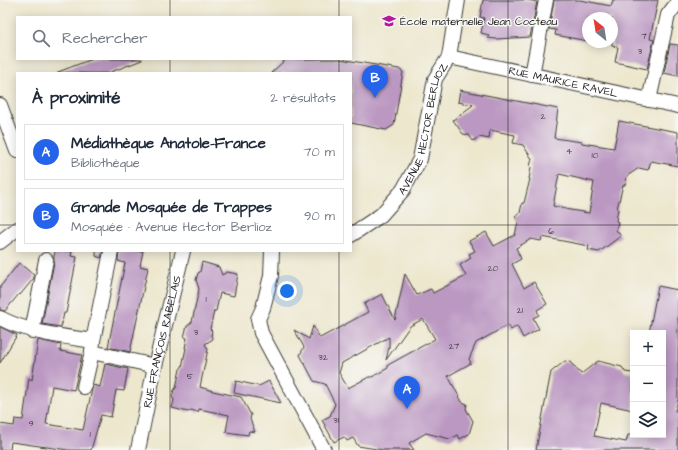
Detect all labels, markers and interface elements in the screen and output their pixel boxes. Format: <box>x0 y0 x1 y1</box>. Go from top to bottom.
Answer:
north arrow <box>582 12 618 48</box>
school or university icon: École maternelle Jean Cocteau <box>381 13 397 29</box>
place label: École maternelle Jean Cocteau <box>400 14 558 29</box>
search box <box>16 16 352 60</box>
icon: search <box>30 27 52 49</box>
text: Rechercher <box>62 28 147 49</box>
house number: 7 <box>641 30 647 43</box>
house number: 3 <box>638 45 643 58</box>
street label: AVENUE HECTOR BERLIOZ <box>395 59 452 198</box>
street label: RUE MAURICE RAVEL <box>507 63 620 101</box>
pin: B <box>362 65 388 98</box>
text: À proximité <box>32 86 121 110</box>
text: 2 résultats <box>270 89 336 107</box>
house number: 2 <box>540 110 546 123</box>
text: Médiathèque Anatole-France <box>71 133 266 154</box>
text: A <box>42 143 50 161</box>
text: 70 m <box>303 143 335 161</box>
house number: 4 <box>566 145 572 158</box>
house number: 10 <box>592 149 599 162</box>
text: Bibliothèque <box>71 154 140 172</box>
text: Grande Mosquée de Trappes <box>71 197 272 218</box>
text: B <box>41 207 51 225</box>
text: 90 m <box>304 207 335 225</box>
text: Mosquée · Avenue Hector Berlioz <box>71 218 272 236</box>
house number: 6 <box>548 225 554 238</box>
house number: 20 <box>488 262 499 275</box>
street label: RUE FRANÇOIS RABELAIS <box>140 274 185 409</box>
your location <box>277 281 297 301</box>
house number: 1 <box>205 293 207 306</box>
house number: 21 <box>517 304 523 317</box>
house number: 3 <box>194 326 199 339</box>
map controls <box>630 330 666 438</box>
button: + <box>630 330 666 366</box>
house number: 27 <box>449 340 460 353</box>
house number: 32 <box>318 351 329 364</box>
button: − <box>630 366 666 402</box>
house number: 5 <box>187 370 194 383</box>
pin: A <box>394 376 420 409</box>
button: layers <box>630 402 666 438</box>
house number: 31 <box>333 414 339 427</box>
house number: 9 <box>28 417 34 430</box>
house number: 1 <box>89 428 91 441</box>

